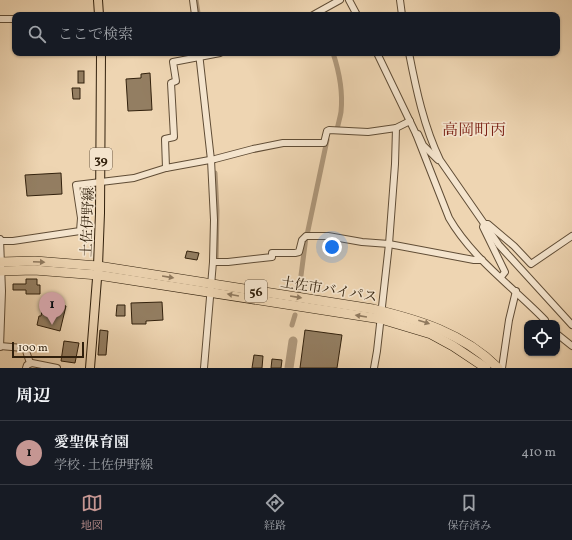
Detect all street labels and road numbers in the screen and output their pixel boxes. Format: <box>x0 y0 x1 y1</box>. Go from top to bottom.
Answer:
road number: 39 <box>90 148 112 170</box>
street label: 土佐伊野線 <box>78 187 99 257</box>
street label: 土佐市バイパス <box>279 273 379 308</box>
road number: 56 <box>245 280 267 302</box>

